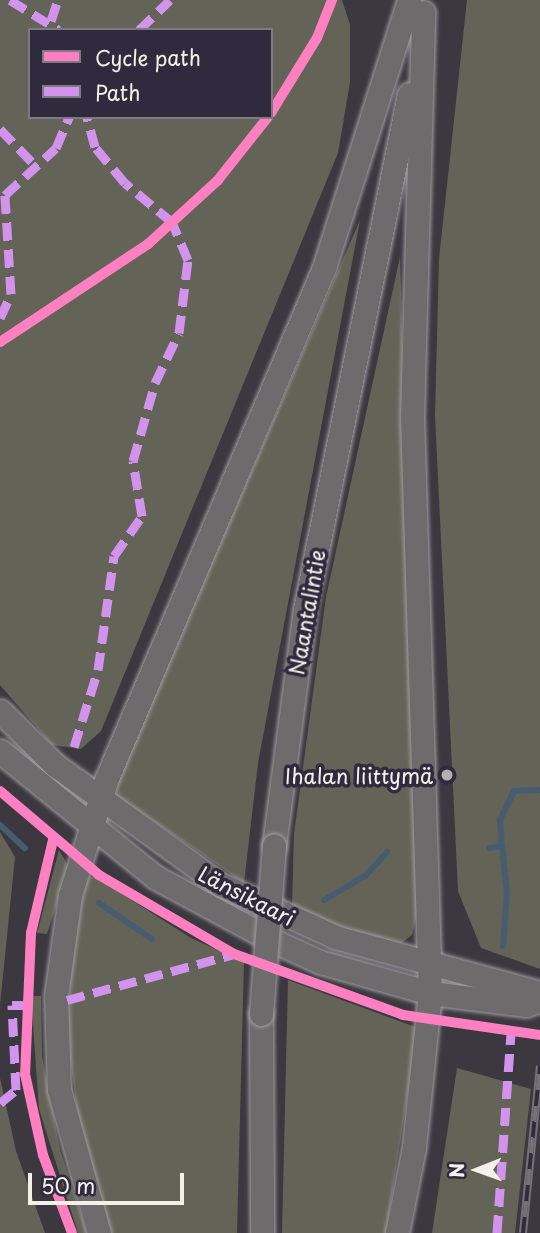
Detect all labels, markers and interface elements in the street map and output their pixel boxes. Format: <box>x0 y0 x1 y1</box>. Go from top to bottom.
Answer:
legend <box>28 28 273 119</box>
text: Cycle path <box>95 41 201 73</box>
text: Path <box>95 76 140 108</box>
street label: Naantalintie <box>283 547 329 677</box>
place label: Ihalan liittymä <box>284 762 433 788</box>
marker: Ihalan liittymä <box>439 767 455 783</box>
street label: Länsikaari <box>195 860 299 930</box>
north arrow <box>442 1135 512 1205</box>
scale bar <box>32 1160 187 1204</box>
text: N <box>442 1163 470 1178</box>
text: 50 m <box>41 1169 95 1201</box>

